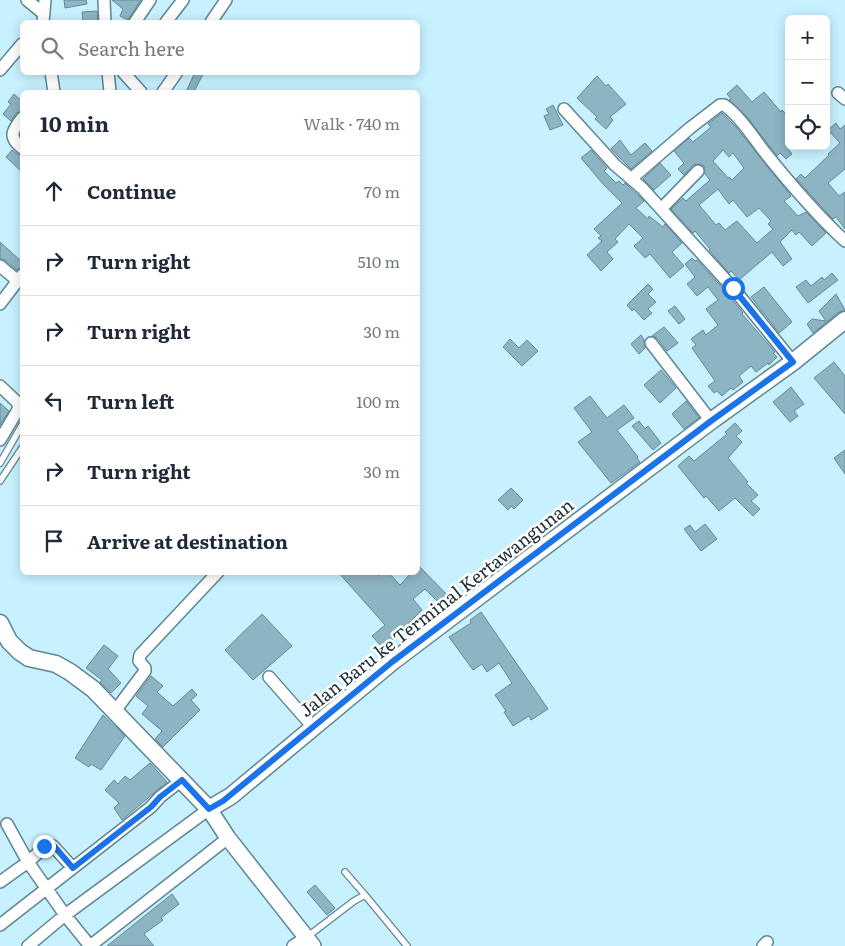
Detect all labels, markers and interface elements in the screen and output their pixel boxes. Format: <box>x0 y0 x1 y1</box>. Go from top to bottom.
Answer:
map controls <box>785 15 830 150</box>
button: + <box>785 15 830 60</box>
search box <box>20 20 420 75</box>
icon: search <box>38 34 66 62</box>
text: Search here <box>78 34 185 62</box>
button: − <box>785 60 830 105</box>
button: locate <box>785 105 830 150</box>
text: 10 min <box>40 107 109 138</box>
text: Walk · 740 m <box>304 111 400 135</box>
icon: ahead <box>40 177 68 205</box>
text: Continue <box>87 177 176 205</box>
text: 70 m <box>364 179 400 203</box>
icon: right <box>40 247 68 275</box>
text: Turn right <box>87 247 191 275</box>
text: 510 m <box>357 249 400 273</box>
route start <box>722 277 745 300</box>
icon: right <box>40 317 68 345</box>
text: Turn right <box>87 317 191 345</box>
text: 30 m <box>363 319 400 343</box>
icon: left <box>40 387 68 415</box>
text: Turn left <box>87 387 174 415</box>
text: 100 m <box>356 389 400 413</box>
icon: right <box>40 457 68 485</box>
text: Turn right <box>87 457 191 485</box>
text: 30 m <box>363 459 400 483</box>
street label: Jalan Baru ke Terminal Kertawangunan <box>293 491 579 723</box>
icon: arrive <box>40 527 68 555</box>
text: Arrive at destination <box>87 527 288 555</box>
route end <box>33 835 56 858</box>

